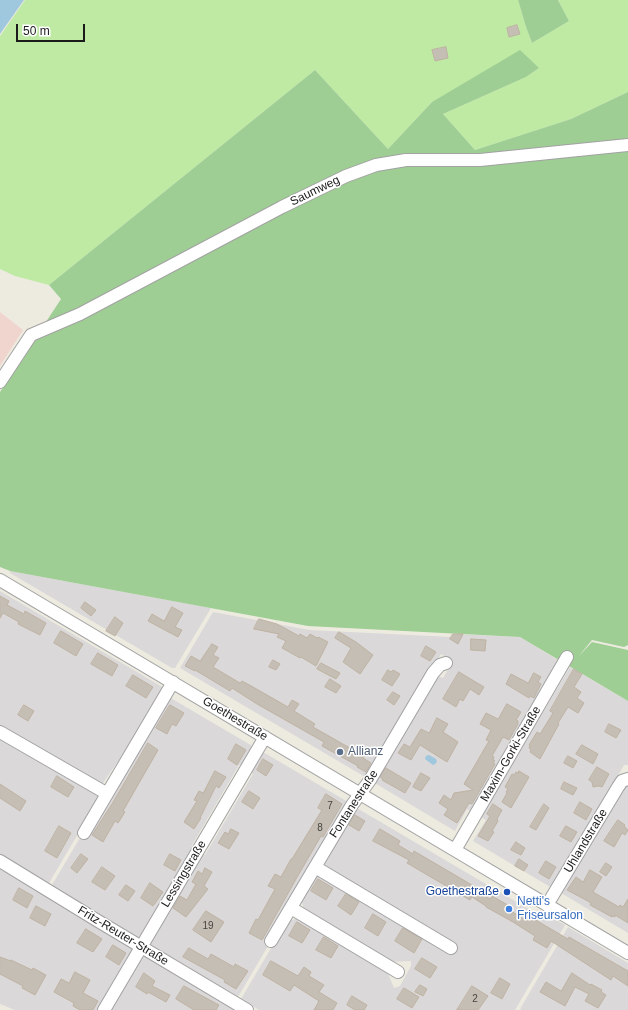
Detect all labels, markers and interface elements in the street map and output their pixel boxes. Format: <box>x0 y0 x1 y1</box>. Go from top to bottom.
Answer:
scale bar <box>18 16 87 42</box>
text: 50 m <box>23 24 50 38</box>
street label: Saumweg <box>288 173 342 209</box>
street label: Goethestraße <box>200 694 270 744</box>
street label: Maxim-Gorki-Straße <box>478 704 544 804</box>
place label: Allianz <box>348 745 383 759</box>
marker: Allianz <box>335 747 345 757</box>
street label: Fontanestraße <box>327 767 381 841</box>
house number: 7 <box>327 800 333 812</box>
street label: Uhlandstraße <box>561 806 611 876</box>
house number: 8 <box>317 822 323 834</box>
street label: Lessingstraße <box>158 838 210 910</box>
place label: Goethestraße <box>426 885 499 899</box>
marker: Goethestraße <box>502 887 512 897</box>
place label: Netti's Friseursalon <box>517 895 583 923</box>
street label: Fritz-Reuter-Straße <box>75 903 171 969</box>
marker: Netti's Friseursalon <box>504 904 514 914</box>
house number: 19 <box>202 920 214 932</box>
house number: 2 <box>472 993 478 1005</box>

